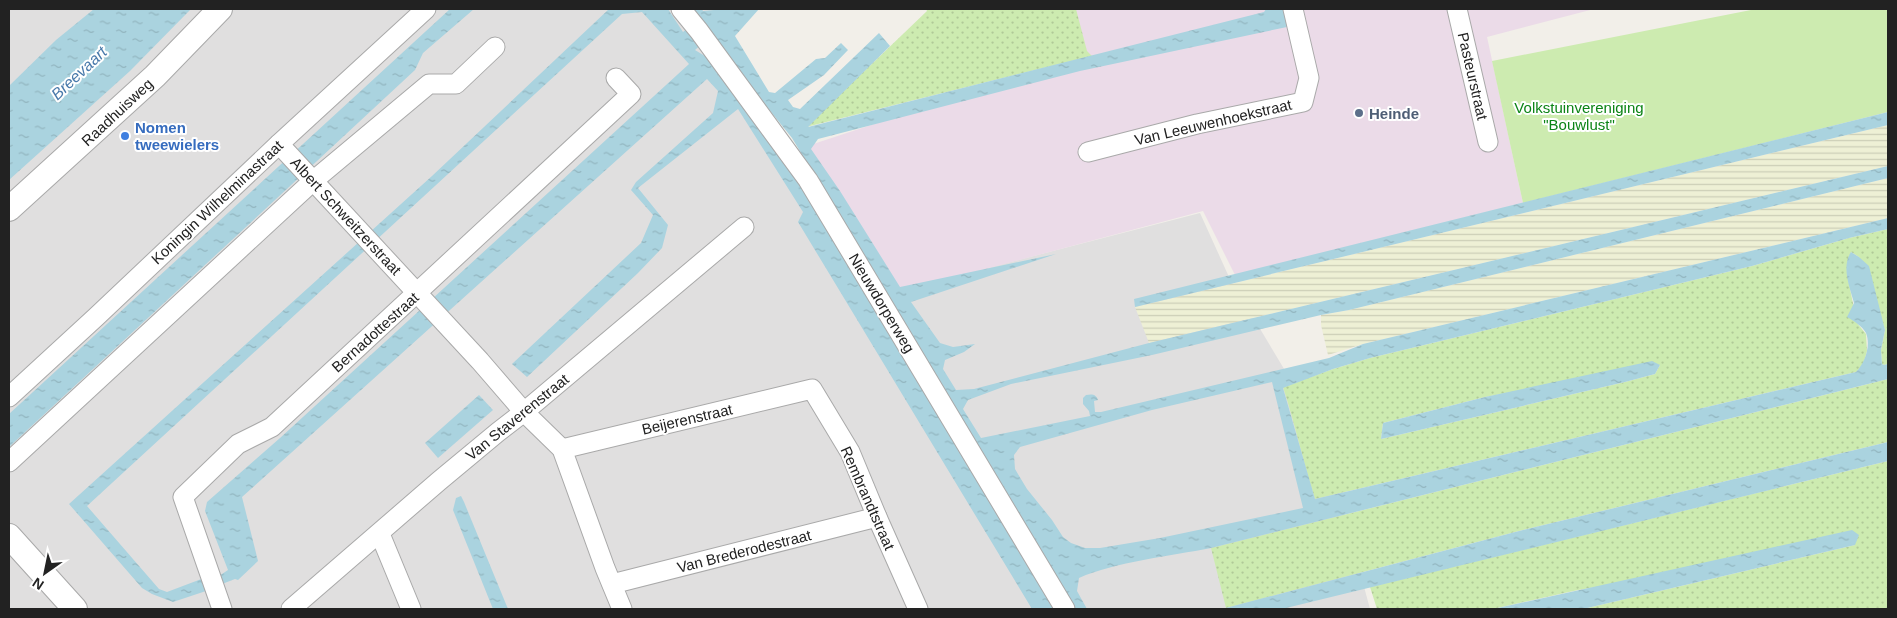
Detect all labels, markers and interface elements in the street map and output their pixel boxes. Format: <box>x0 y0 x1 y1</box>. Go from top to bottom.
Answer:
street label: Pasteurstraat <box>1455 31 1492 122</box>
water label: Breevaart <box>48 43 111 103</box>
street label: Raadhuisweg <box>78 75 156 149</box>
street label: Van Leeuwenhoekstraat <box>1133 95 1294 148</box>
park label: Volkstuinvereniging "Bouwlust" <box>1514 99 1644 133</box>
place label: Heinde <box>1369 105 1419 122</box>
marker: Heinde <box>1353 107 1365 119</box>
place label: Nomen tweewielers <box>135 119 219 153</box>
marker: Nomen tweewielers <box>119 130 131 142</box>
street label: Koningin Wilhelminastraat <box>148 136 287 267</box>
street label: Albert Schweitzerstraat <box>287 154 405 279</box>
street label: Nieuwdorperweg <box>846 250 918 356</box>
street label: Bernadottestraat <box>328 288 423 375</box>
street label: Van Staverenstraat <box>462 370 572 464</box>
street label: Beijerenstraat <box>640 400 735 438</box>
street label: Rembrandtstraat <box>838 444 899 553</box>
street label: Van Brederodestraat <box>675 526 813 576</box>
north arrow <box>20 548 70 598</box>
text: N <box>29 574 47 593</box>

